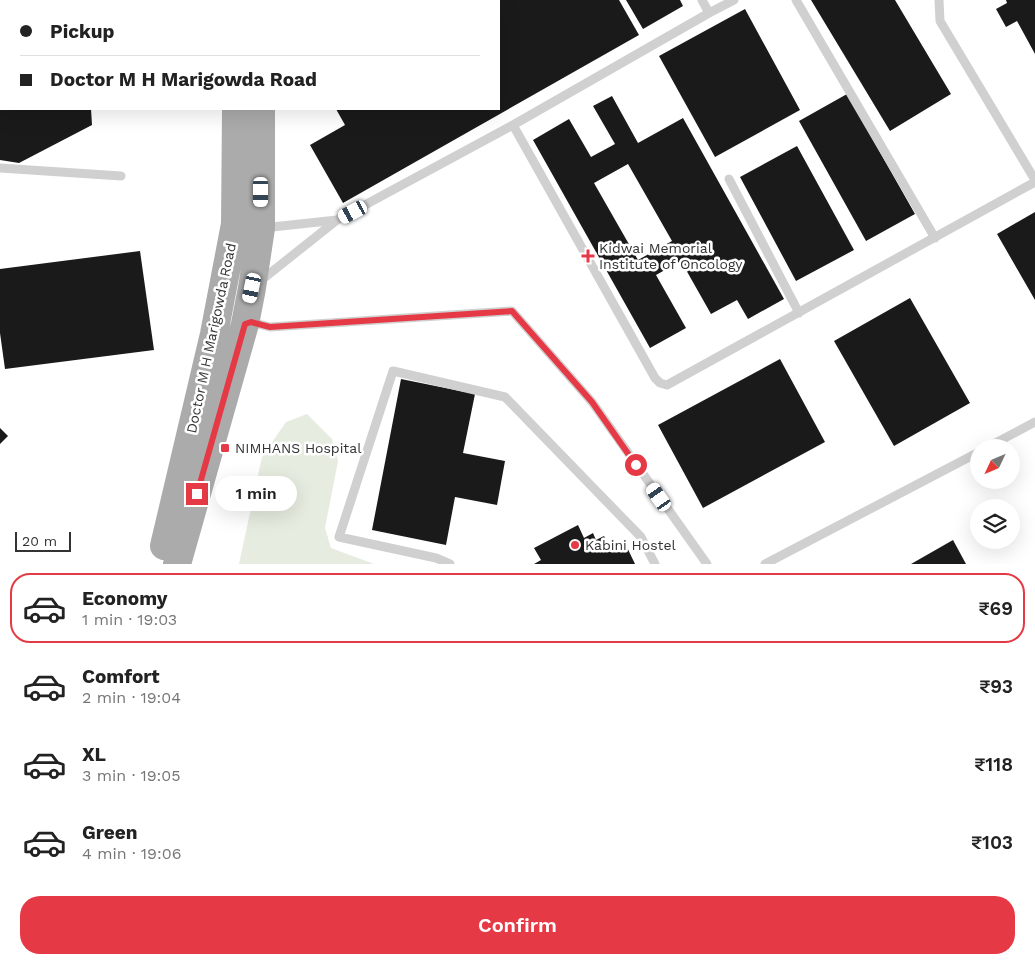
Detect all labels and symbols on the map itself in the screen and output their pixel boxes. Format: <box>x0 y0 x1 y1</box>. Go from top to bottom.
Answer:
car <box>253 177 268 207</box>
car <box>336 198 369 226</box>
place label: Kidwai Memorial Institute of Oncology <box>599 240 743 272</box>
street label: Doctor M H Marigowda Road <box>183 241 239 435</box>
marker: Kidwai Memorial Institute of Oncology <box>581 249 595 263</box>
car <box>241 272 262 304</box>
north arrow <box>970 439 1020 489</box>
place label: NIMHANS Hospital <box>235 440 362 456</box>
marker: NIMHANS Hospital <box>219 442 231 454</box>
route start <box>625 454 647 476</box>
callout: 1 min <box>214 476 297 512</box>
car <box>644 480 673 514</box>
route end <box>186 483 208 505</box>
scale bar <box>15 529 71 552</box>
place label: Kabini Hostel <box>585 537 676 553</box>
marker: Kabini Hostel <box>569 539 581 551</box>

